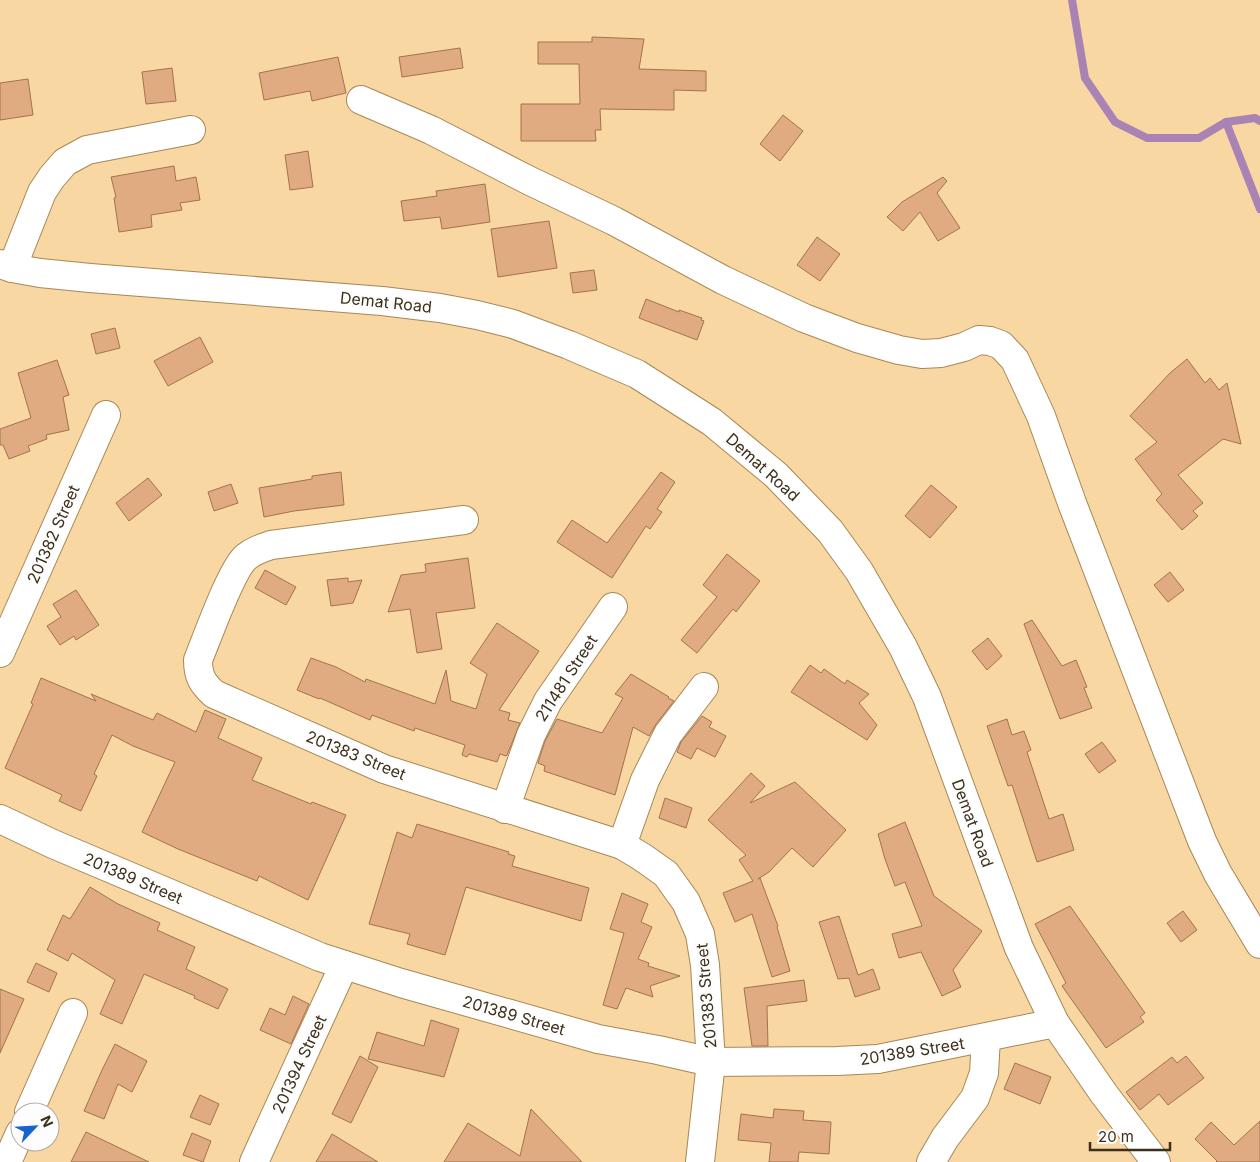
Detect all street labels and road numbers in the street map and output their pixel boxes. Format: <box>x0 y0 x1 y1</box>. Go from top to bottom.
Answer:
street label: Demat Road <box>339 287 433 317</box>
street label: Demat Road <box>722 429 804 505</box>
street label: 201382 Street <box>22 482 84 586</box>
street label: 211481 Street <box>531 631 601 725</box>
street label: 201383 Street <box>303 726 409 784</box>
street label: Demat Road <box>948 776 998 870</box>
street label: 201389 Street <box>80 848 186 908</box>
street label: 201383 Street <box>691 942 721 1050</box>
street label: 201389 Street <box>460 991 568 1039</box>
street label: 201394 Street <box>268 1012 330 1116</box>
street label: 201389 Street <box>858 1033 966 1069</box>

